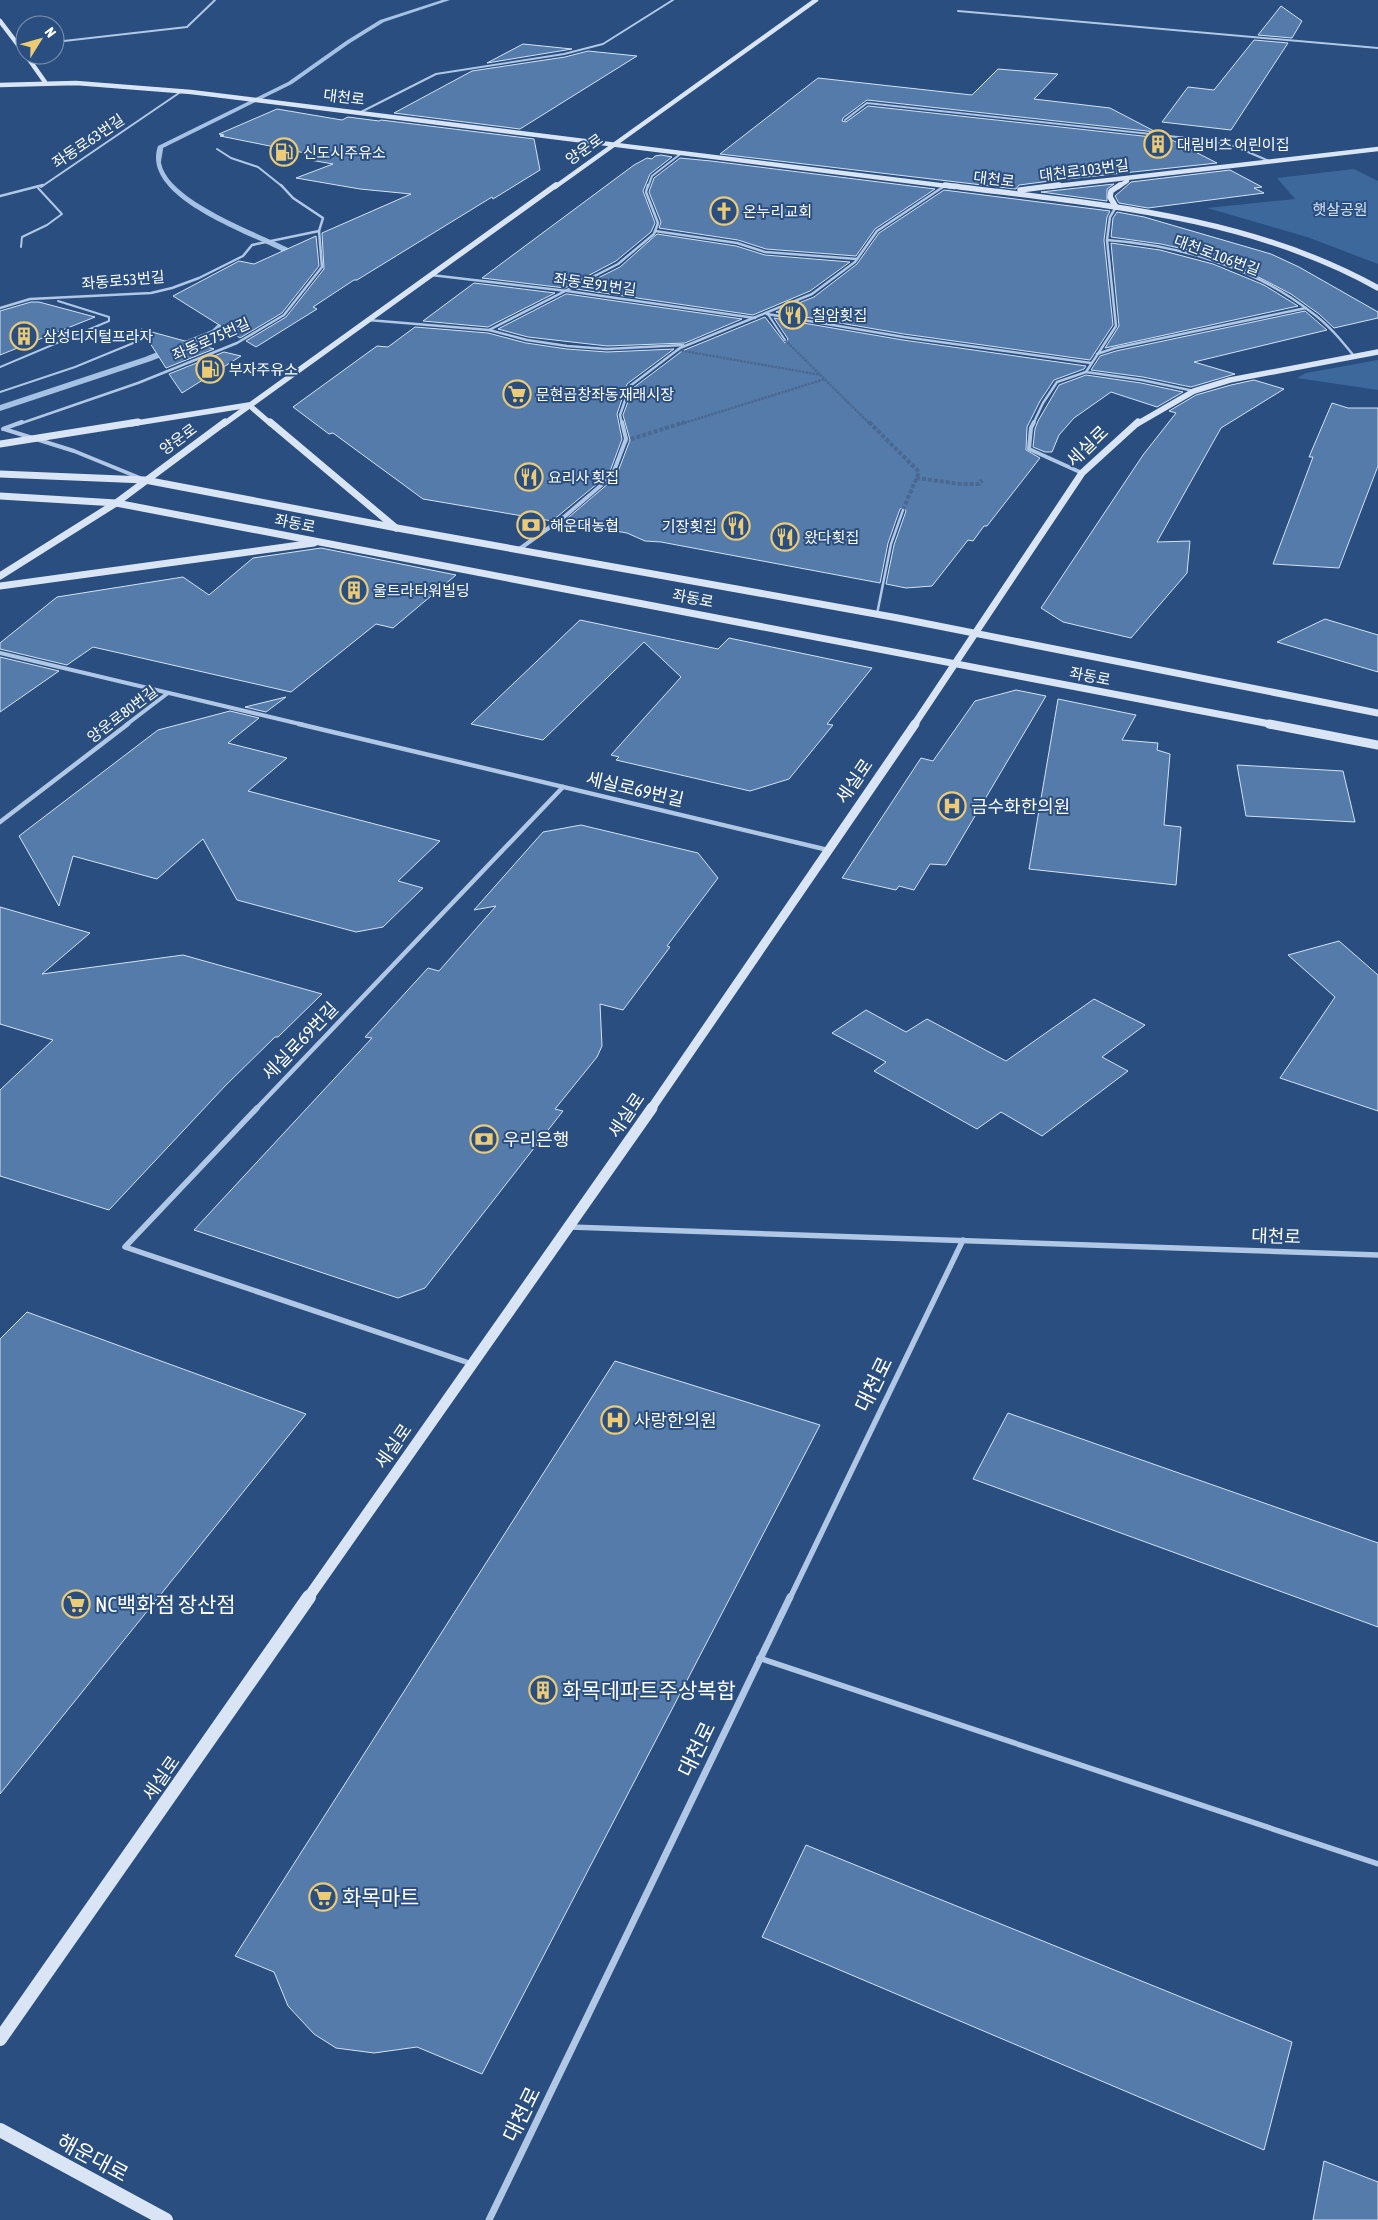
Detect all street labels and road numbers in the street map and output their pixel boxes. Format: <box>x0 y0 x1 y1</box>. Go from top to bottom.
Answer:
street label: 대천로 <box>322 86 366 108</box>
street label: 좌동로63번길 <box>49 111 127 171</box>
street label: 양운로 <box>562 130 606 168</box>
street label: 대천로103번길 <box>1038 156 1130 184</box>
street label: 대천로 <box>972 168 1016 190</box>
street label: 대천로106번길 <box>1172 232 1262 278</box>
street label: 좌동로53번길 <box>81 268 165 292</box>
street label: 좌동로91번길 <box>553 270 637 298</box>
street label: 좌동로75번길 <box>170 314 252 364</box>
street label: 양운로 <box>156 420 200 458</box>
street label: 세실로 <box>1062 421 1112 471</box>
street label: 좌동로 <box>273 511 317 535</box>
street label: 좌동로 <box>671 586 715 610</box>
street label: 좌동로 <box>1068 664 1112 688</box>
street label: 양운로80번길 <box>84 682 160 746</box>
street label: 세실로 <box>831 755 877 807</box>
street label: 세실로69번길 <box>584 768 686 810</box>
street label: 세실로69번길 <box>258 998 342 1084</box>
street label: 세실로 <box>603 1089 649 1141</box>
street label: 대천로 <box>1251 1225 1301 1247</box>
street label: 대천로 <box>850 1353 896 1415</box>
street label: 세실로 <box>370 1420 416 1472</box>
street label: 대천로 <box>673 1718 719 1780</box>
street label: 세실로 <box>138 1752 184 1804</box>
street label: 대천로 <box>498 2083 544 2145</box>
street label: 해운대로 <box>53 2128 133 2186</box>

